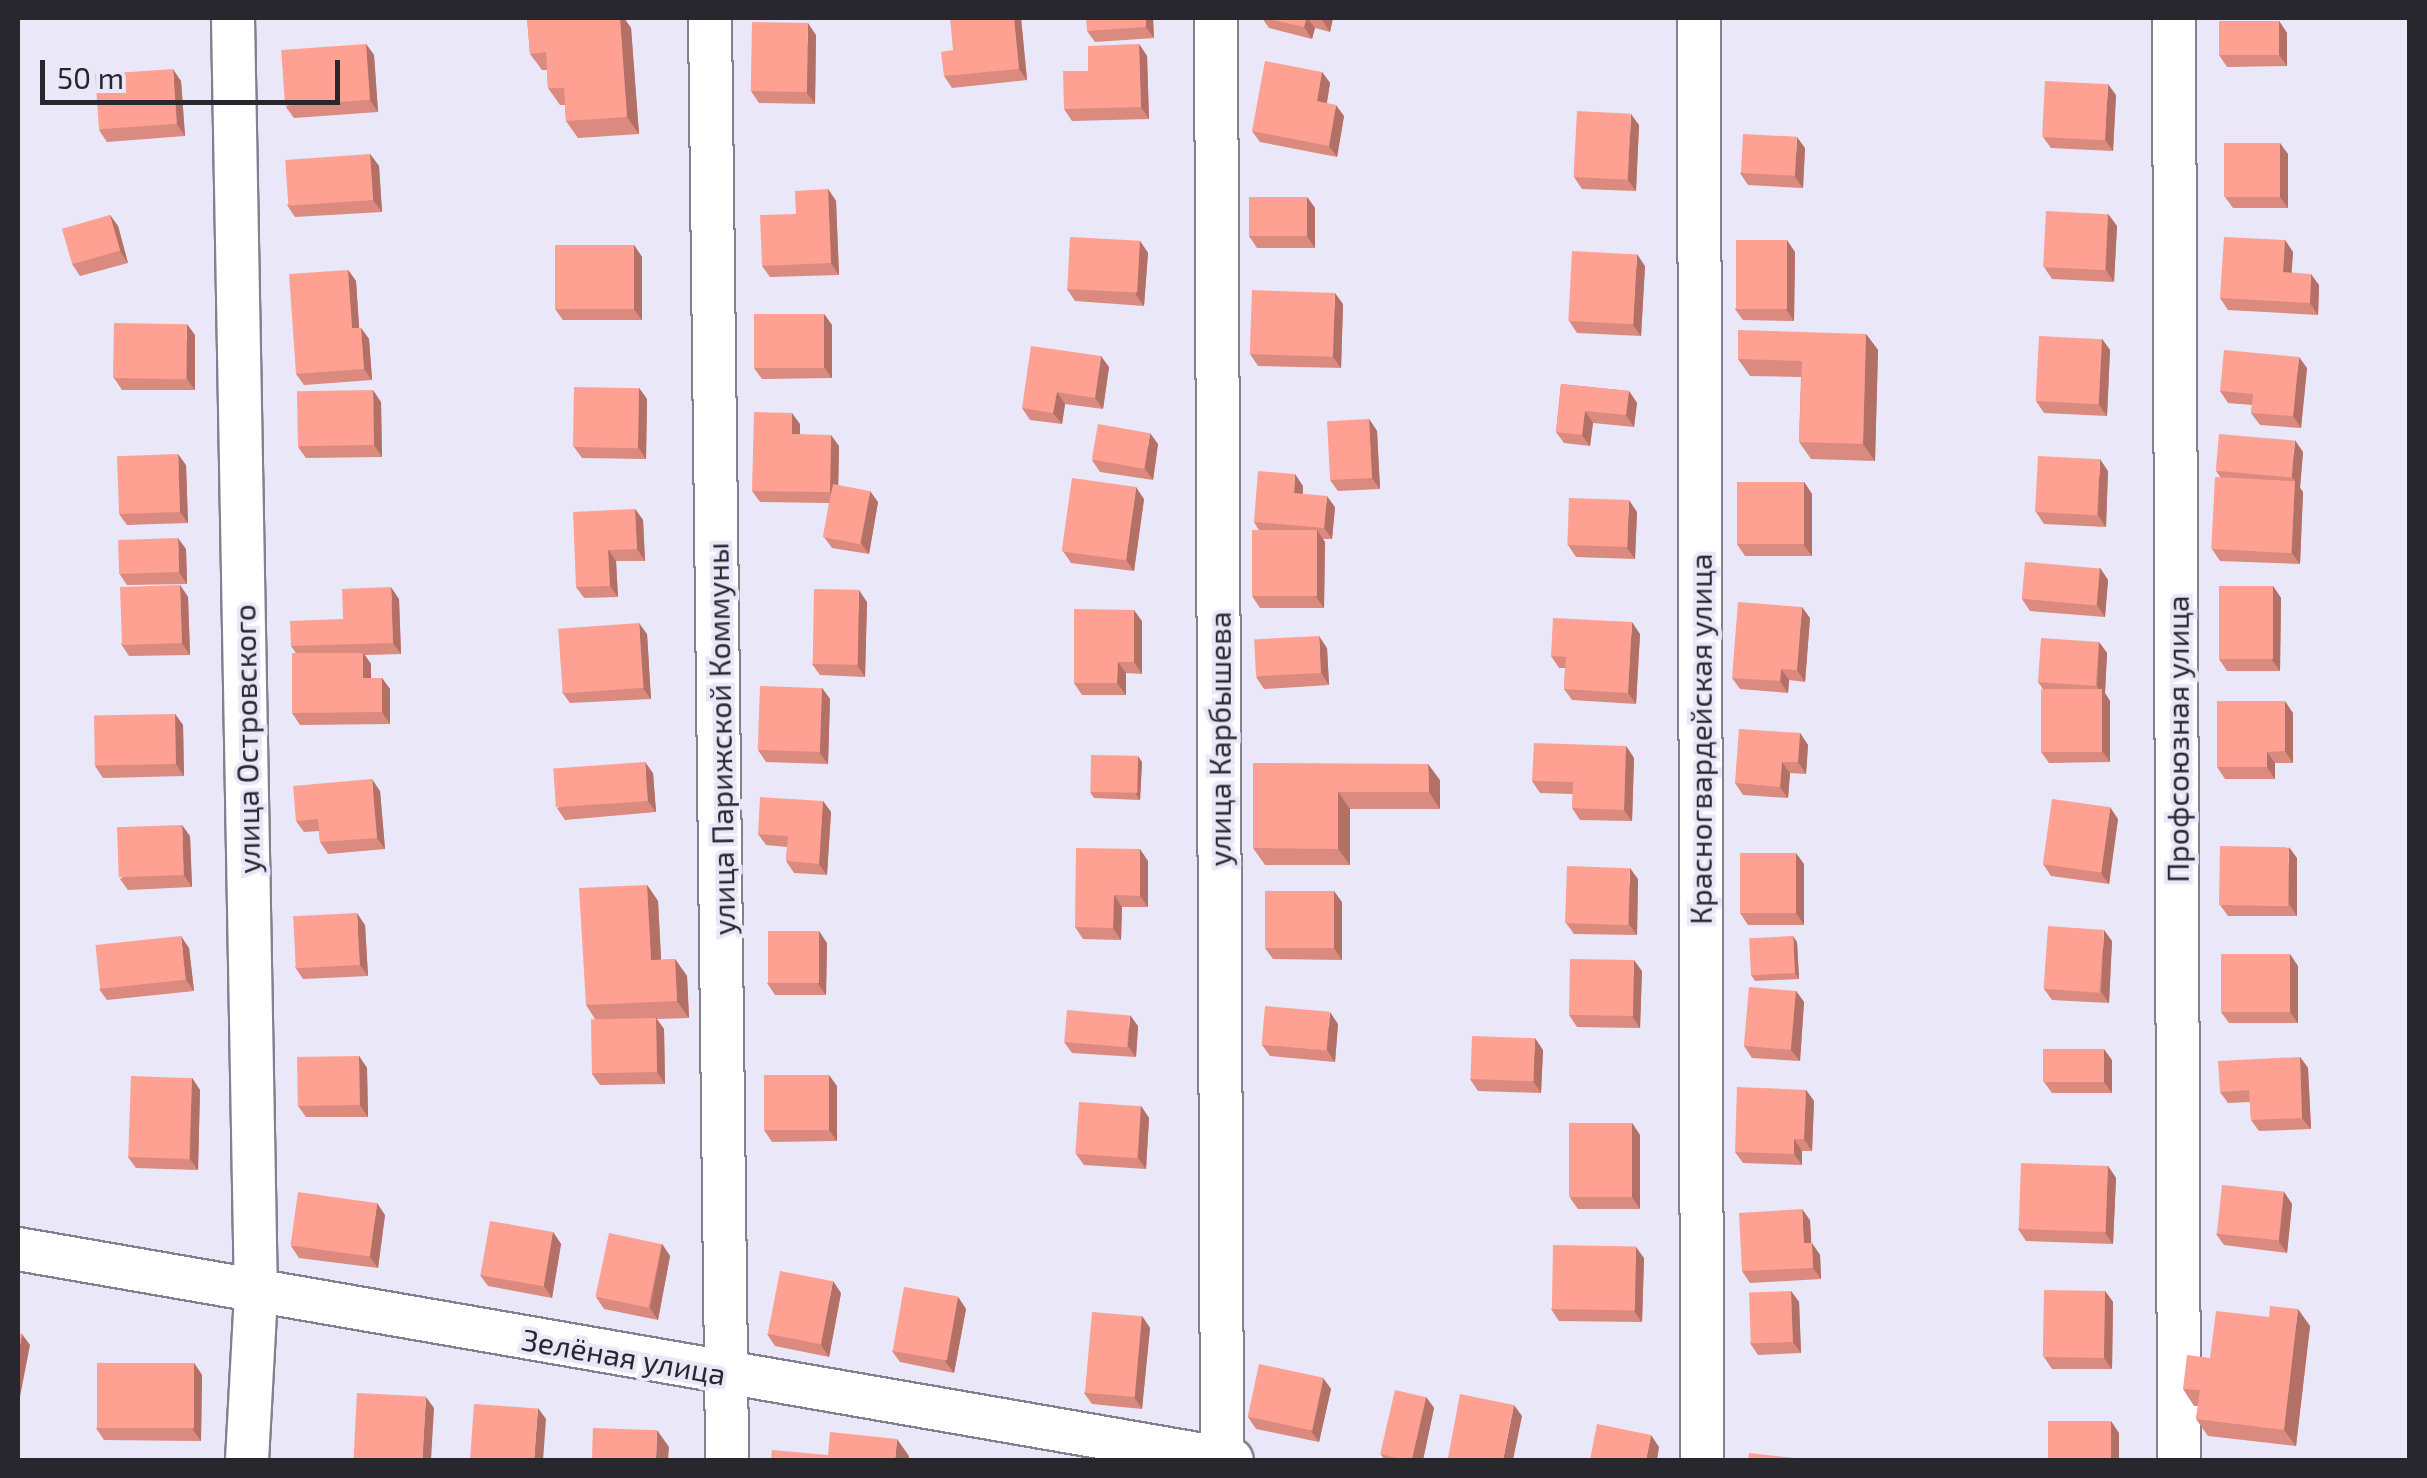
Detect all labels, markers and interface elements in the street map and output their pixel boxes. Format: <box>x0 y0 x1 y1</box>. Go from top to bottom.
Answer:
scale bar <box>45 40 345 102</box>
text: 50 m <box>57 59 124 95</box>
street label: улица Парижской Коммуны <box>699 542 741 936</box>
street label: Красногвардейская улица <box>1682 553 1718 925</box>
street label: Профсоюзная улица <box>2159 595 2195 883</box>
street label: улица Островского <box>226 604 266 874</box>
street label: улица Карбышева <box>1201 612 1237 866</box>
street label: Зелёная улица <box>519 1320 729 1392</box>

